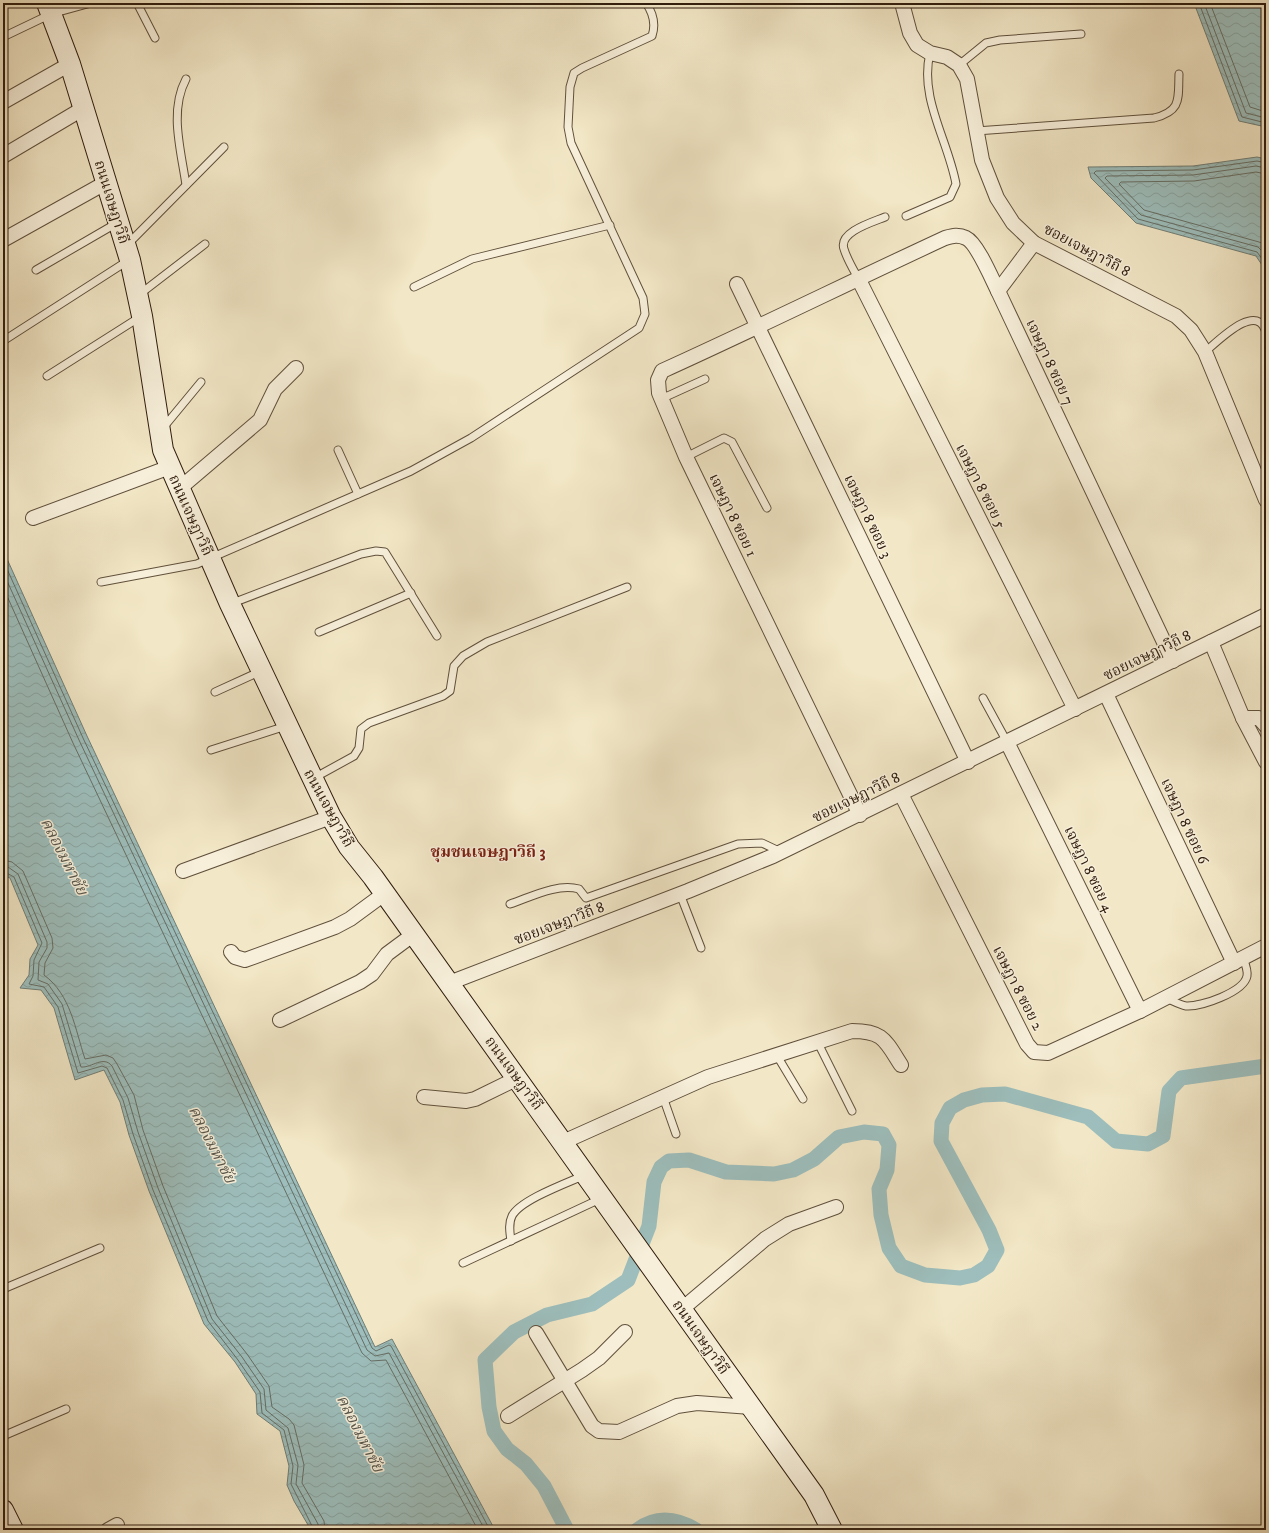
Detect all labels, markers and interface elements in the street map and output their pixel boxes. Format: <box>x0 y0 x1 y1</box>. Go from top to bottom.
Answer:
street label: ถนนเจษฎาวิถี <box>90 158 133 247</box>
street label: ซอยเจษฎาวิถี 8 <box>1040 220 1133 281</box>
street label: เจษฎา 8 ซอย 7 <box>1021 316 1078 408</box>
street label: เจษฎา 8 ซอย 5 <box>951 441 1010 532</box>
street label: เจษฎา 8 ซอย 1 <box>704 470 761 560</box>
street label: เจษฎา 8 ซอย 3 <box>839 471 896 561</box>
street label: ถนนเจษฎาวิถี <box>164 472 217 559</box>
street label: ซอยเจษฎาวิถี 8 <box>1100 626 1194 685</box>
street label: ถนนเจษฎาวิถี <box>299 766 358 851</box>
street label: ซอยเจษฎาวิถี 8 <box>809 768 903 827</box>
street label: เจษฎา 8 ซอย 6 <box>1156 775 1213 868</box>
water label: คลองมหาชัย <box>36 814 93 900</box>
street label: เจษฎา 8 ซอย 4 <box>1059 823 1118 916</box>
district label: ชุมชนเจษฎาวิถี 3 <box>431 842 545 863</box>
street label: ซอยเจษฎาวิถี 8 <box>511 897 607 949</box>
street label: เจษฎา 8 ซอย 2 <box>988 943 1047 1034</box>
street label: ถนนเจษฎาวิถี <box>480 1033 547 1114</box>
water label: คลองมหาชัย <box>184 1102 241 1188</box>
street label: ถนนเจษฎาวิถี <box>668 1296 733 1378</box>
water label: คลองมหาชัย <box>332 1391 389 1477</box>

